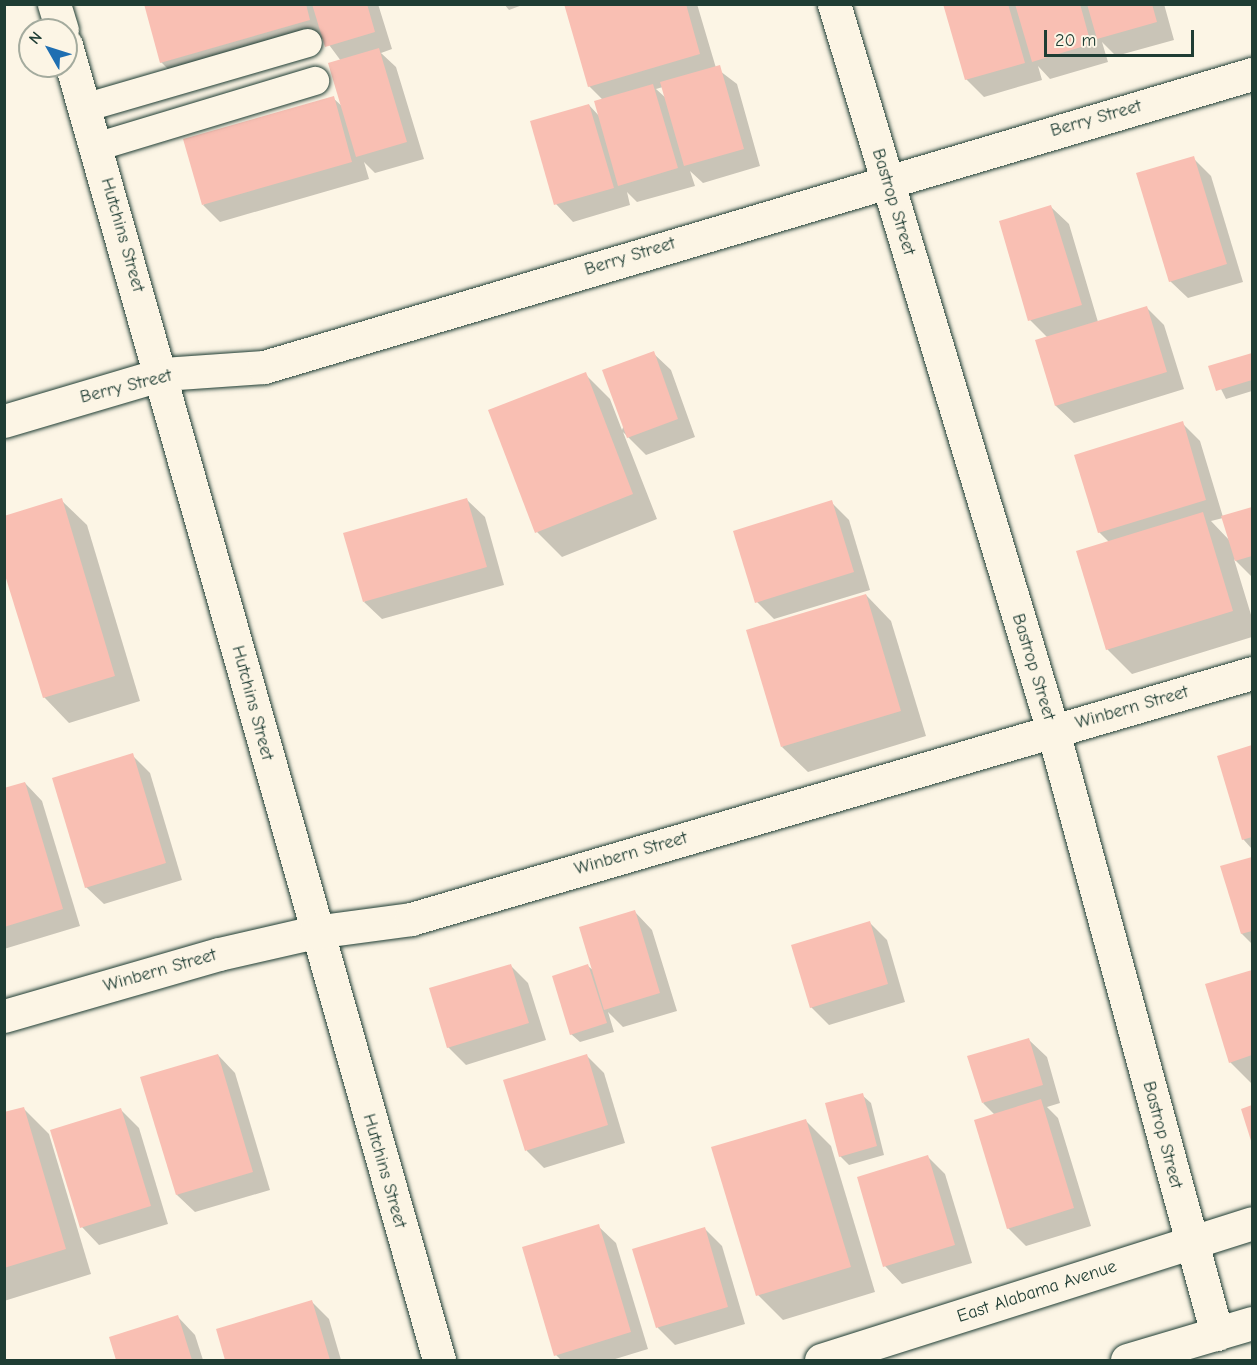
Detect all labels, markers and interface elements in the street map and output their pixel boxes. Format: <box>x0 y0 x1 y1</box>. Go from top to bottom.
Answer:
north arrow <box>18 18 78 78</box>
scale bar <box>1047 18 1197 56</box>
text: N <box>25 28 46 48</box>
text: 20 m <box>1055 30 1096 51</box>
street label: Berry Street <box>1048 96 1144 142</box>
street label: Bastrop Street <box>867 146 919 258</box>
street label: Hutchins Street <box>95 175 149 295</box>
street label: Berry Street <box>582 233 678 281</box>
street label: Berry Street <box>78 365 174 409</box>
street label: Bastrop Street <box>1007 611 1059 723</box>
street label: Hutchins Street <box>226 643 278 763</box>
street label: Winbern Street <box>1073 682 1191 734</box>
street label: Winbern Street <box>572 828 690 880</box>
street label: Winbern Street <box>101 945 219 997</box>
street label: Bastrop Street <box>1137 1079 1187 1191</box>
street label: Hutchins Street <box>357 1111 411 1231</box>
street label: East Alabama Avenue <box>955 1256 1119 1328</box>

